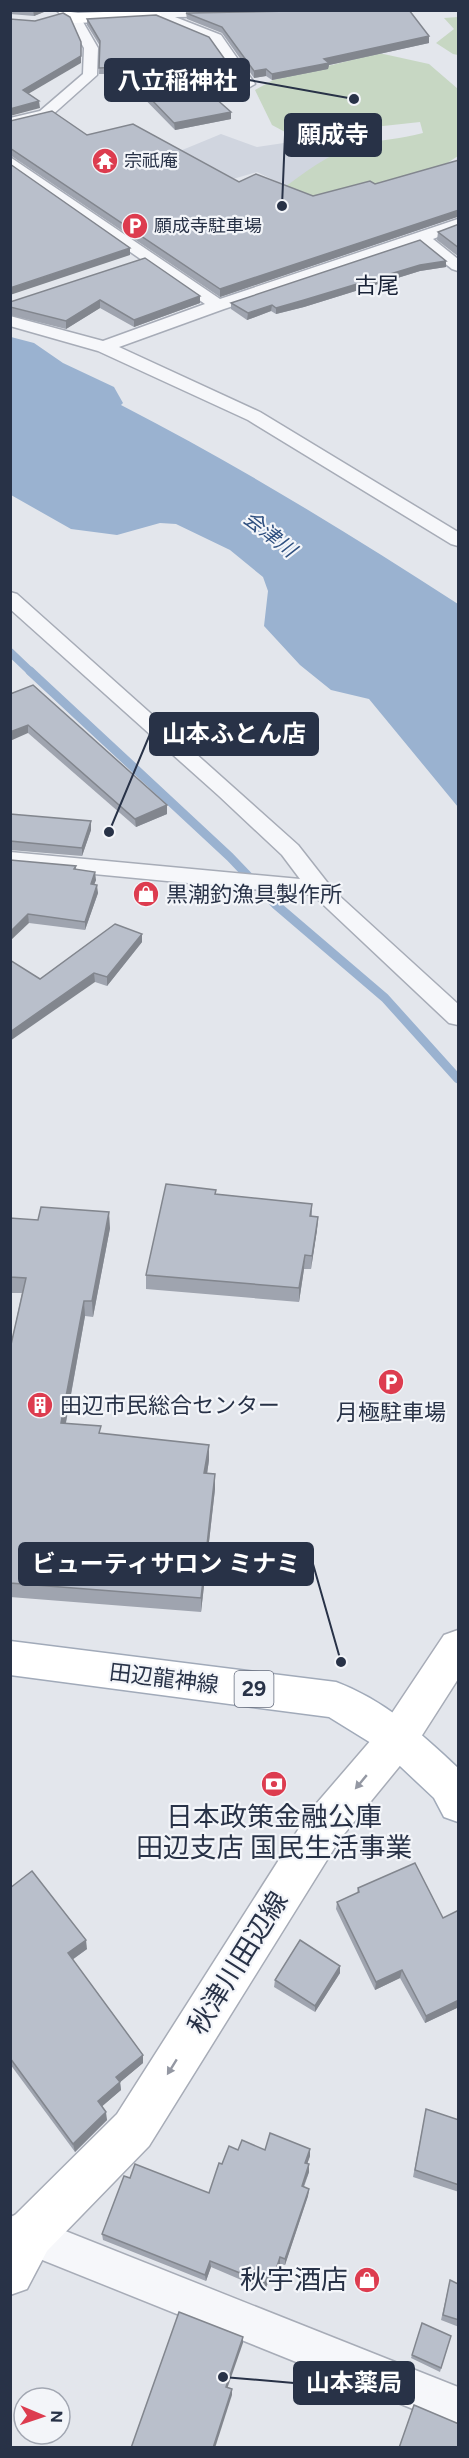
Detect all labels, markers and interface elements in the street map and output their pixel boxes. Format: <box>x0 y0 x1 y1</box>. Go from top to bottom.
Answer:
callout: 八立稲神社 <box>105 59 249 101</box>
text: 八立稲神社 <box>117 66 237 95</box>
callout: 願成寺 <box>285 114 381 156</box>
text: 願成寺 <box>297 120 369 149</box>
temple icon: 宗祇庵 <box>90 146 120 176</box>
place label: 宗祇庵 <box>124 150 178 172</box>
parking icon: 願成寺駐車場 <box>120 211 150 241</box>
place label: 願成寺駐車場 <box>154 215 262 237</box>
district label: 古尾 <box>355 272 399 299</box>
water label: 会津川 <box>239 506 303 563</box>
callout: 山本ふとん店 <box>150 713 318 755</box>
text: 山本ふとん店 <box>162 719 306 748</box>
shop icon: 黒潮釣漁具製作所 <box>131 879 161 909</box>
place label: 黒潮釣漁具製作所 <box>166 881 342 908</box>
parking icon: 月極駐車場 <box>376 1367 406 1397</box>
building icon: 田辺市民総合センター <box>25 1390 55 1420</box>
place label: 田辺市民総合センター <box>60 1392 280 1419</box>
place label: 月極駐車場 <box>336 1399 446 1426</box>
callout: ビューティサロン ミナミ <box>19 1543 313 1585</box>
text: ビューティサロン ミナミ <box>32 1549 300 1578</box>
street label: 田辺龍神線 <box>108 1658 220 1699</box>
road number: 29 <box>234 1671 274 1707</box>
bank icon: 日本政策金融公庫 田辺支店 国民生活事業 <box>259 1769 289 1799</box>
one-way arrow <box>354 1774 367 1790</box>
place label: 日本政策金融公庫 田辺支店 国民生活事業 <box>136 1800 412 1864</box>
street label: 秋津川田辺線 <box>181 1885 294 2040</box>
one-way arrow <box>167 2059 178 2076</box>
place label: 秋宇酒店 <box>240 2263 348 2296</box>
shop icon: 秋宇酒店 <box>352 2265 382 2295</box>
callout: 山本薬局 <box>294 2362 414 2404</box>
text: 山本薬局 <box>306 2368 402 2397</box>
north arrow <box>12 2386 72 2446</box>
text: N <box>47 2410 66 2423</box>

